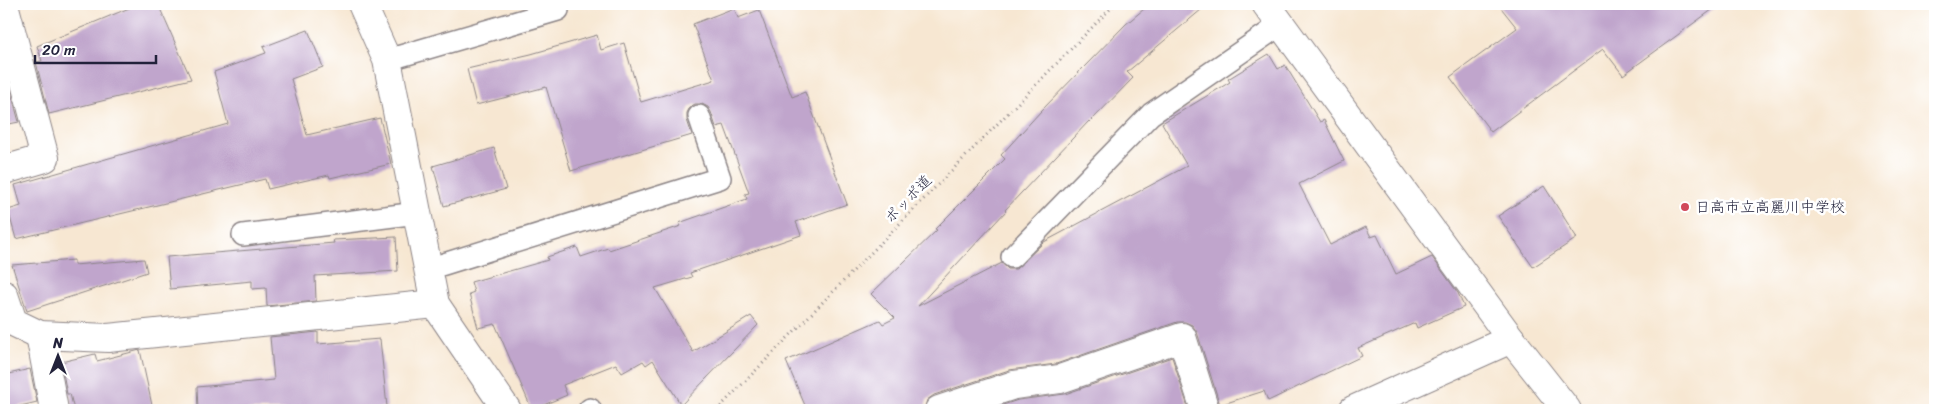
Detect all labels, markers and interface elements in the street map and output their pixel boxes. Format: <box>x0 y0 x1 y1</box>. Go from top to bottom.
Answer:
scale bar <box>35 32 156 64</box>
text: 20 m <box>42 37 76 63</box>
street label: ポッポ道 <box>878 168 938 230</box>
place label: 日高市立高麗川中学校 <box>1695 194 1845 220</box>
marker: 日高市立高麗川中学校 <box>1679 201 1691 213</box>
text: N <box>52 331 63 356</box>
north arrow <box>32 332 82 382</box>

